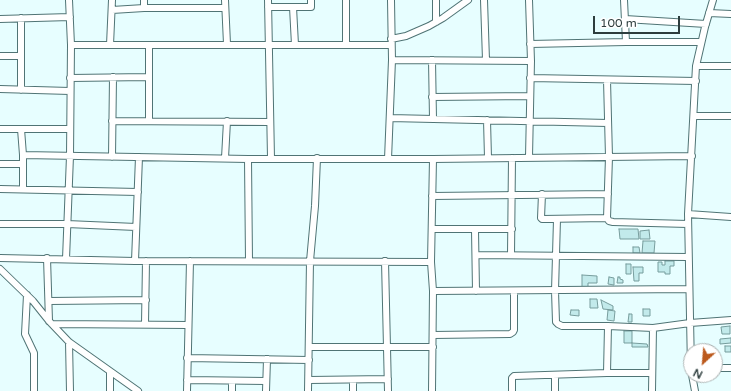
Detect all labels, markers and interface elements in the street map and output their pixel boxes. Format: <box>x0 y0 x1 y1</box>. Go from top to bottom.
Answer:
scale bar <box>595 8 682 34</box>
text: 100 m <box>600 16 637 30</box>
north arrow <box>683 343 723 383</box>
text: N <box>691 366 705 381</box>

